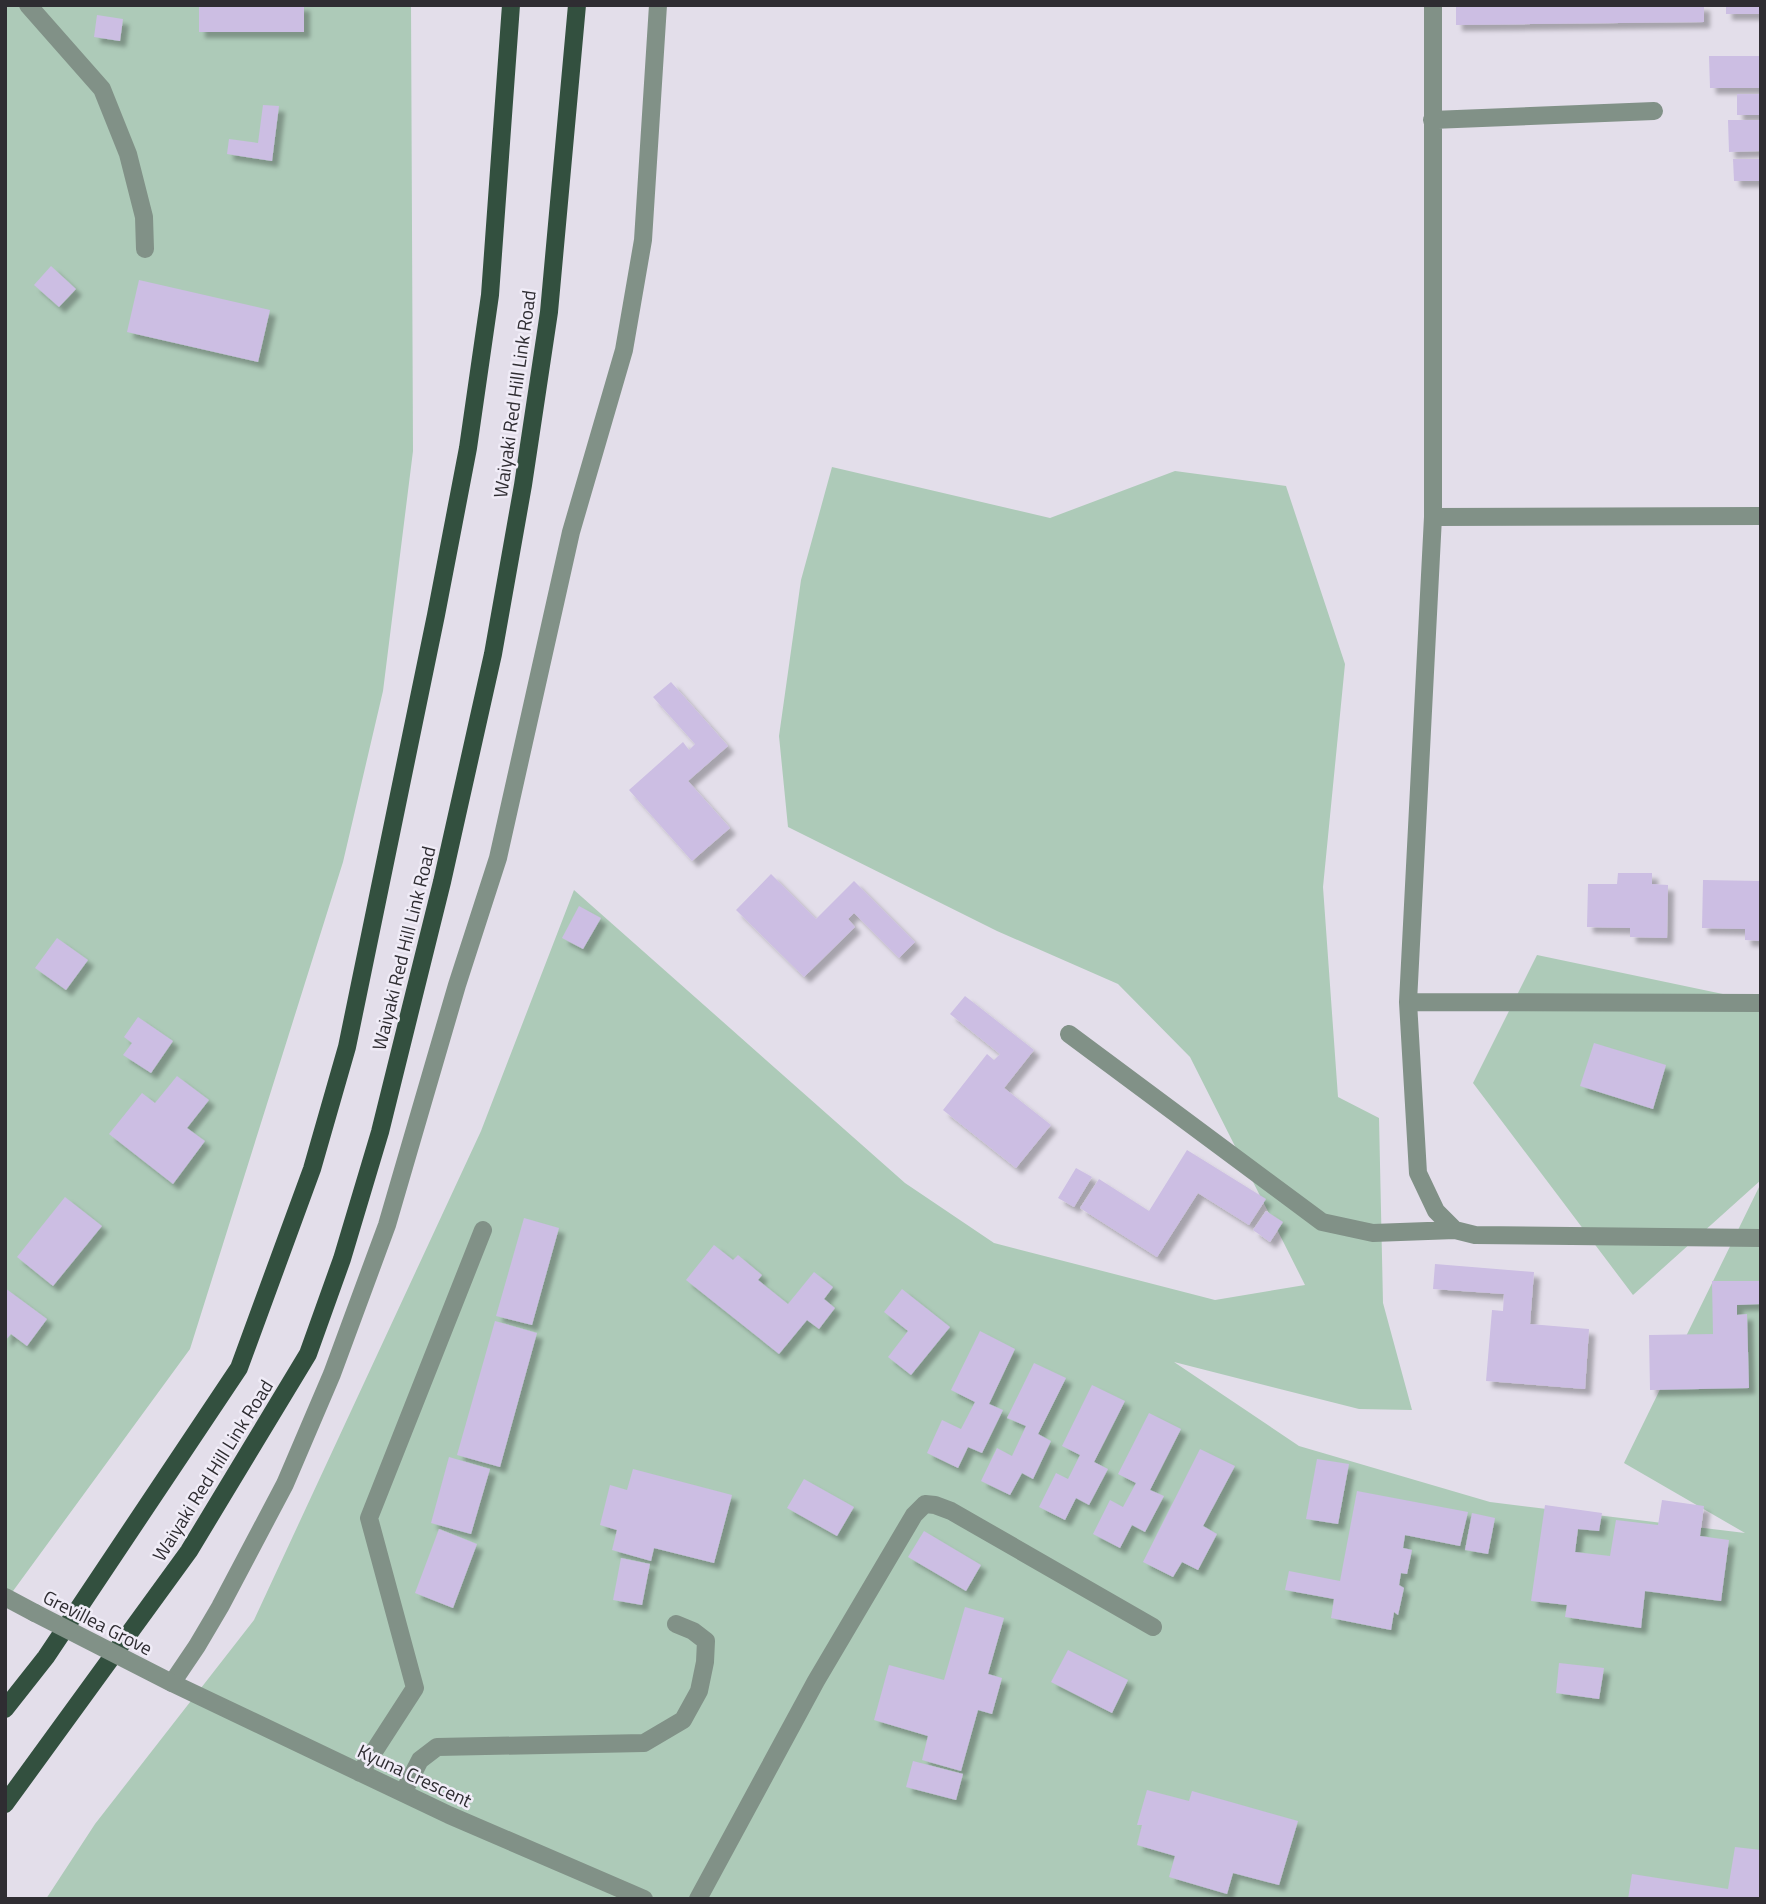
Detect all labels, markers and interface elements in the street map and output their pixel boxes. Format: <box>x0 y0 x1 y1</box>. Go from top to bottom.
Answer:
street label: Waiyaki Red Hill Link Road <box>485 288 543 500</box>
street label: Waiyaki Red Hill Link Road <box>364 843 442 1053</box>
street label: Waiyaki Red Hill Link Road <box>144 1374 280 1566</box>
street label: Grevillea Grove <box>38 1582 158 1662</box>
street label: Kyuna Crescent <box>353 1736 477 1814</box>

